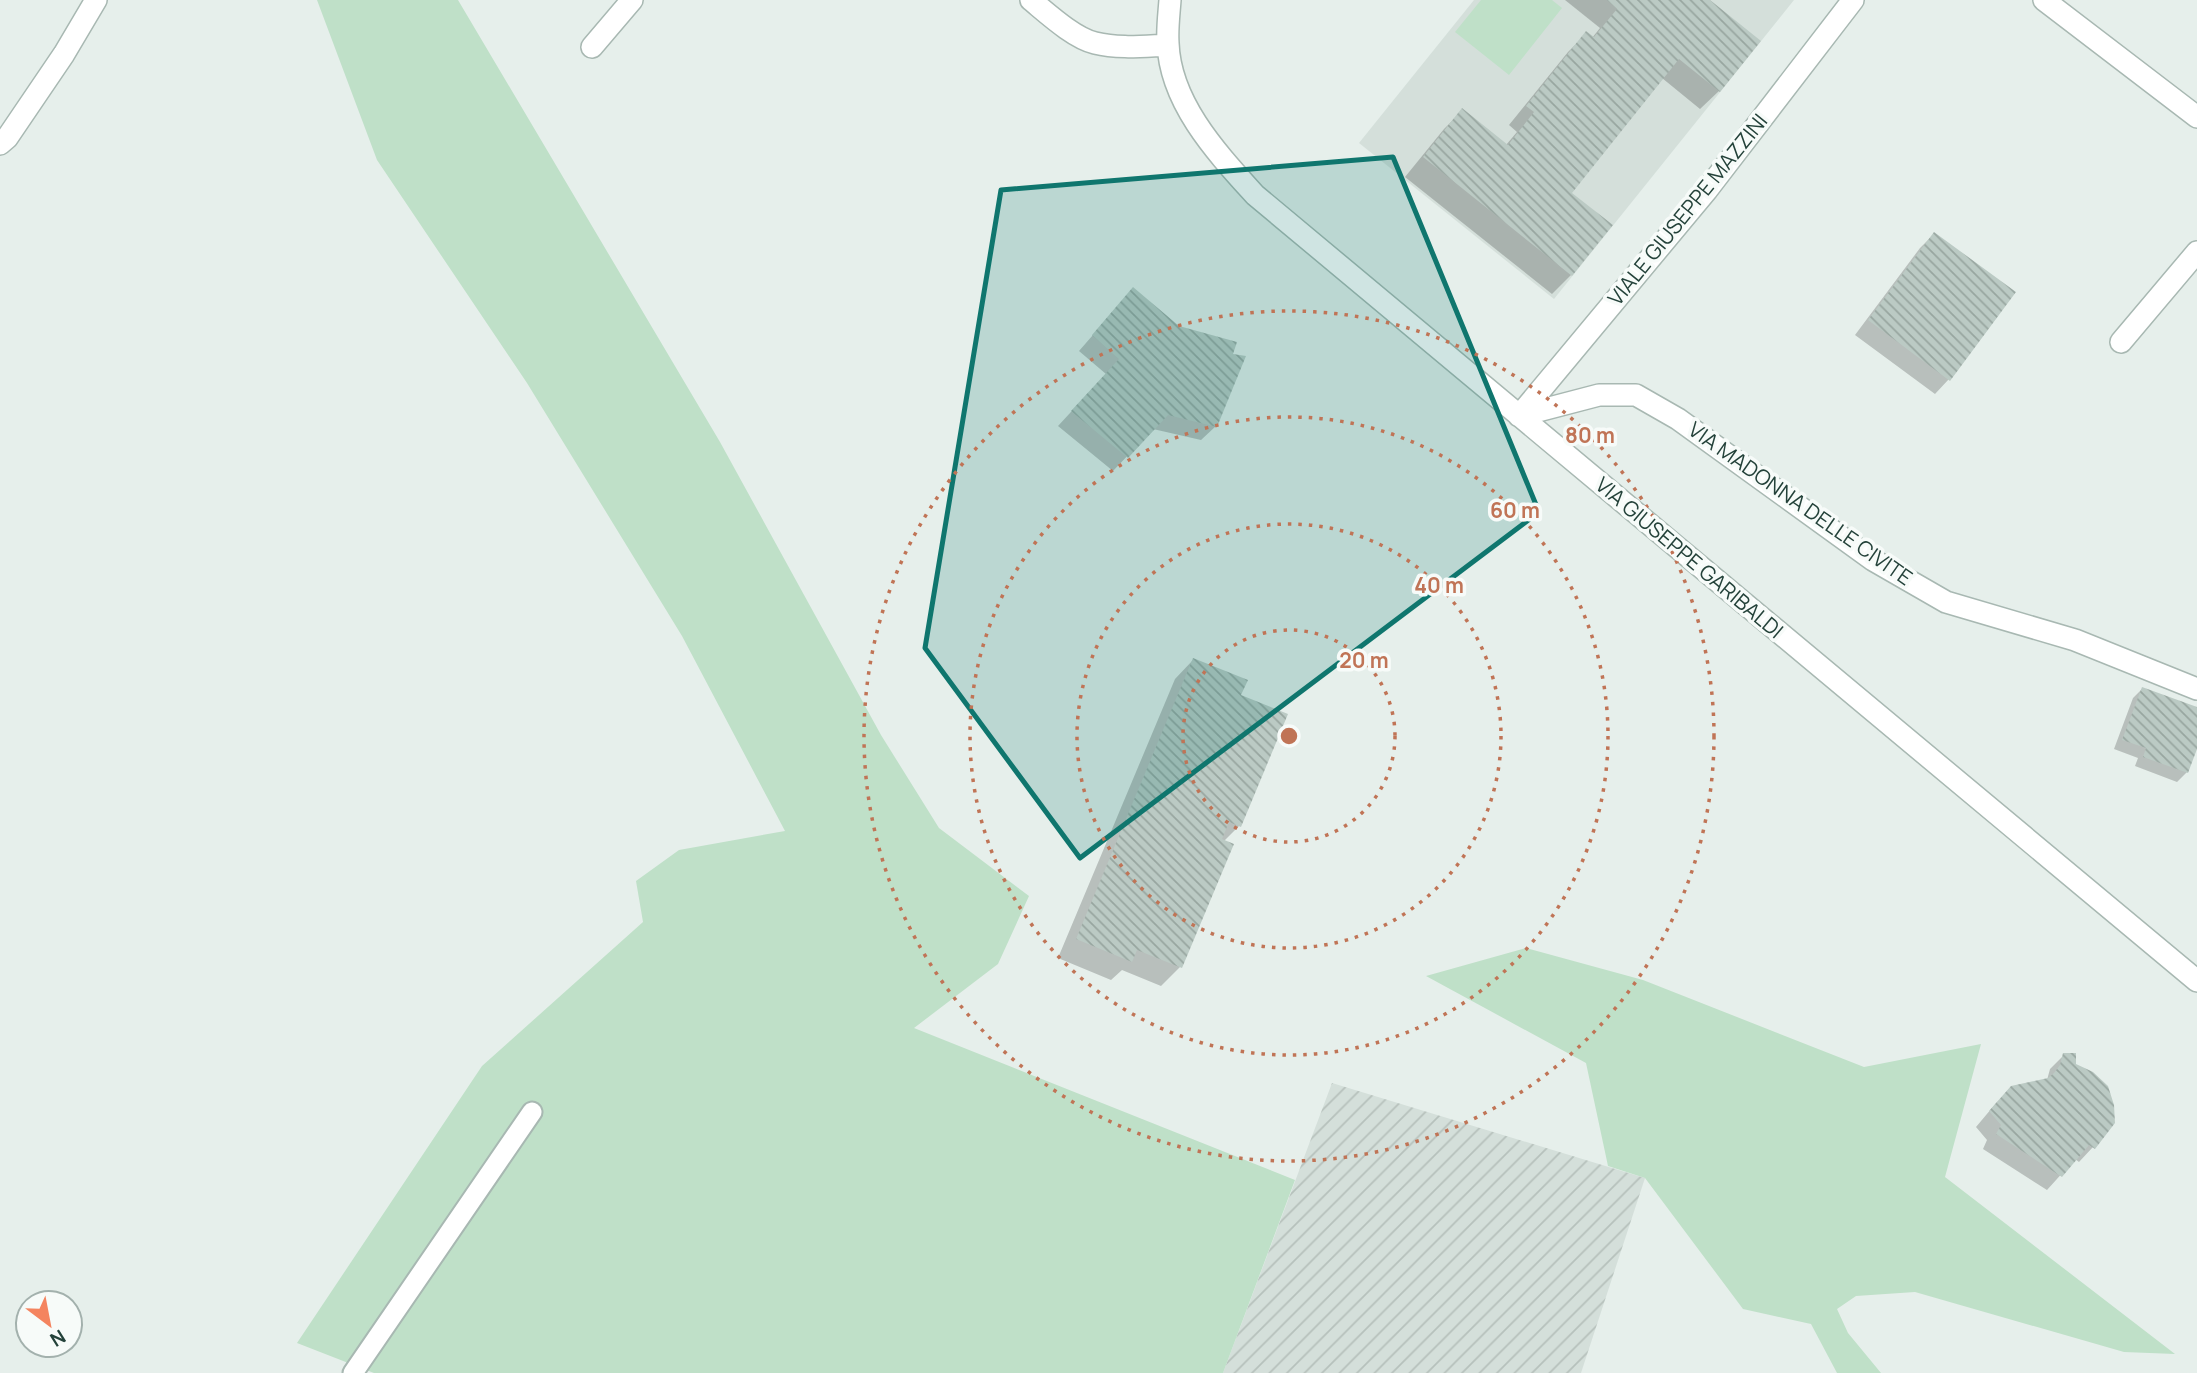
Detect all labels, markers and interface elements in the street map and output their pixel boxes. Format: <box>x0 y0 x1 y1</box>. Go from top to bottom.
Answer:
street label: VIALE GIUSEPPE MAZZINI <box>1601 108 1773 311</box>
street label: VIA MADONNA DELLE CIVITE <box>1683 415 1918 591</box>
text: 80 m <box>1565 421 1615 449</box>
street label: VIA GIUSEPPE GARIBALDI <box>1590 470 1789 644</box>
text: 60 m <box>1490 496 1540 524</box>
text: 40 m <box>1414 571 1464 599</box>
text: 20 m <box>1339 646 1389 674</box>
centre of rings <box>1277 724 1301 748</box>
north arrow <box>14 1289 84 1359</box>
text: N <box>45 1324 71 1353</box>

